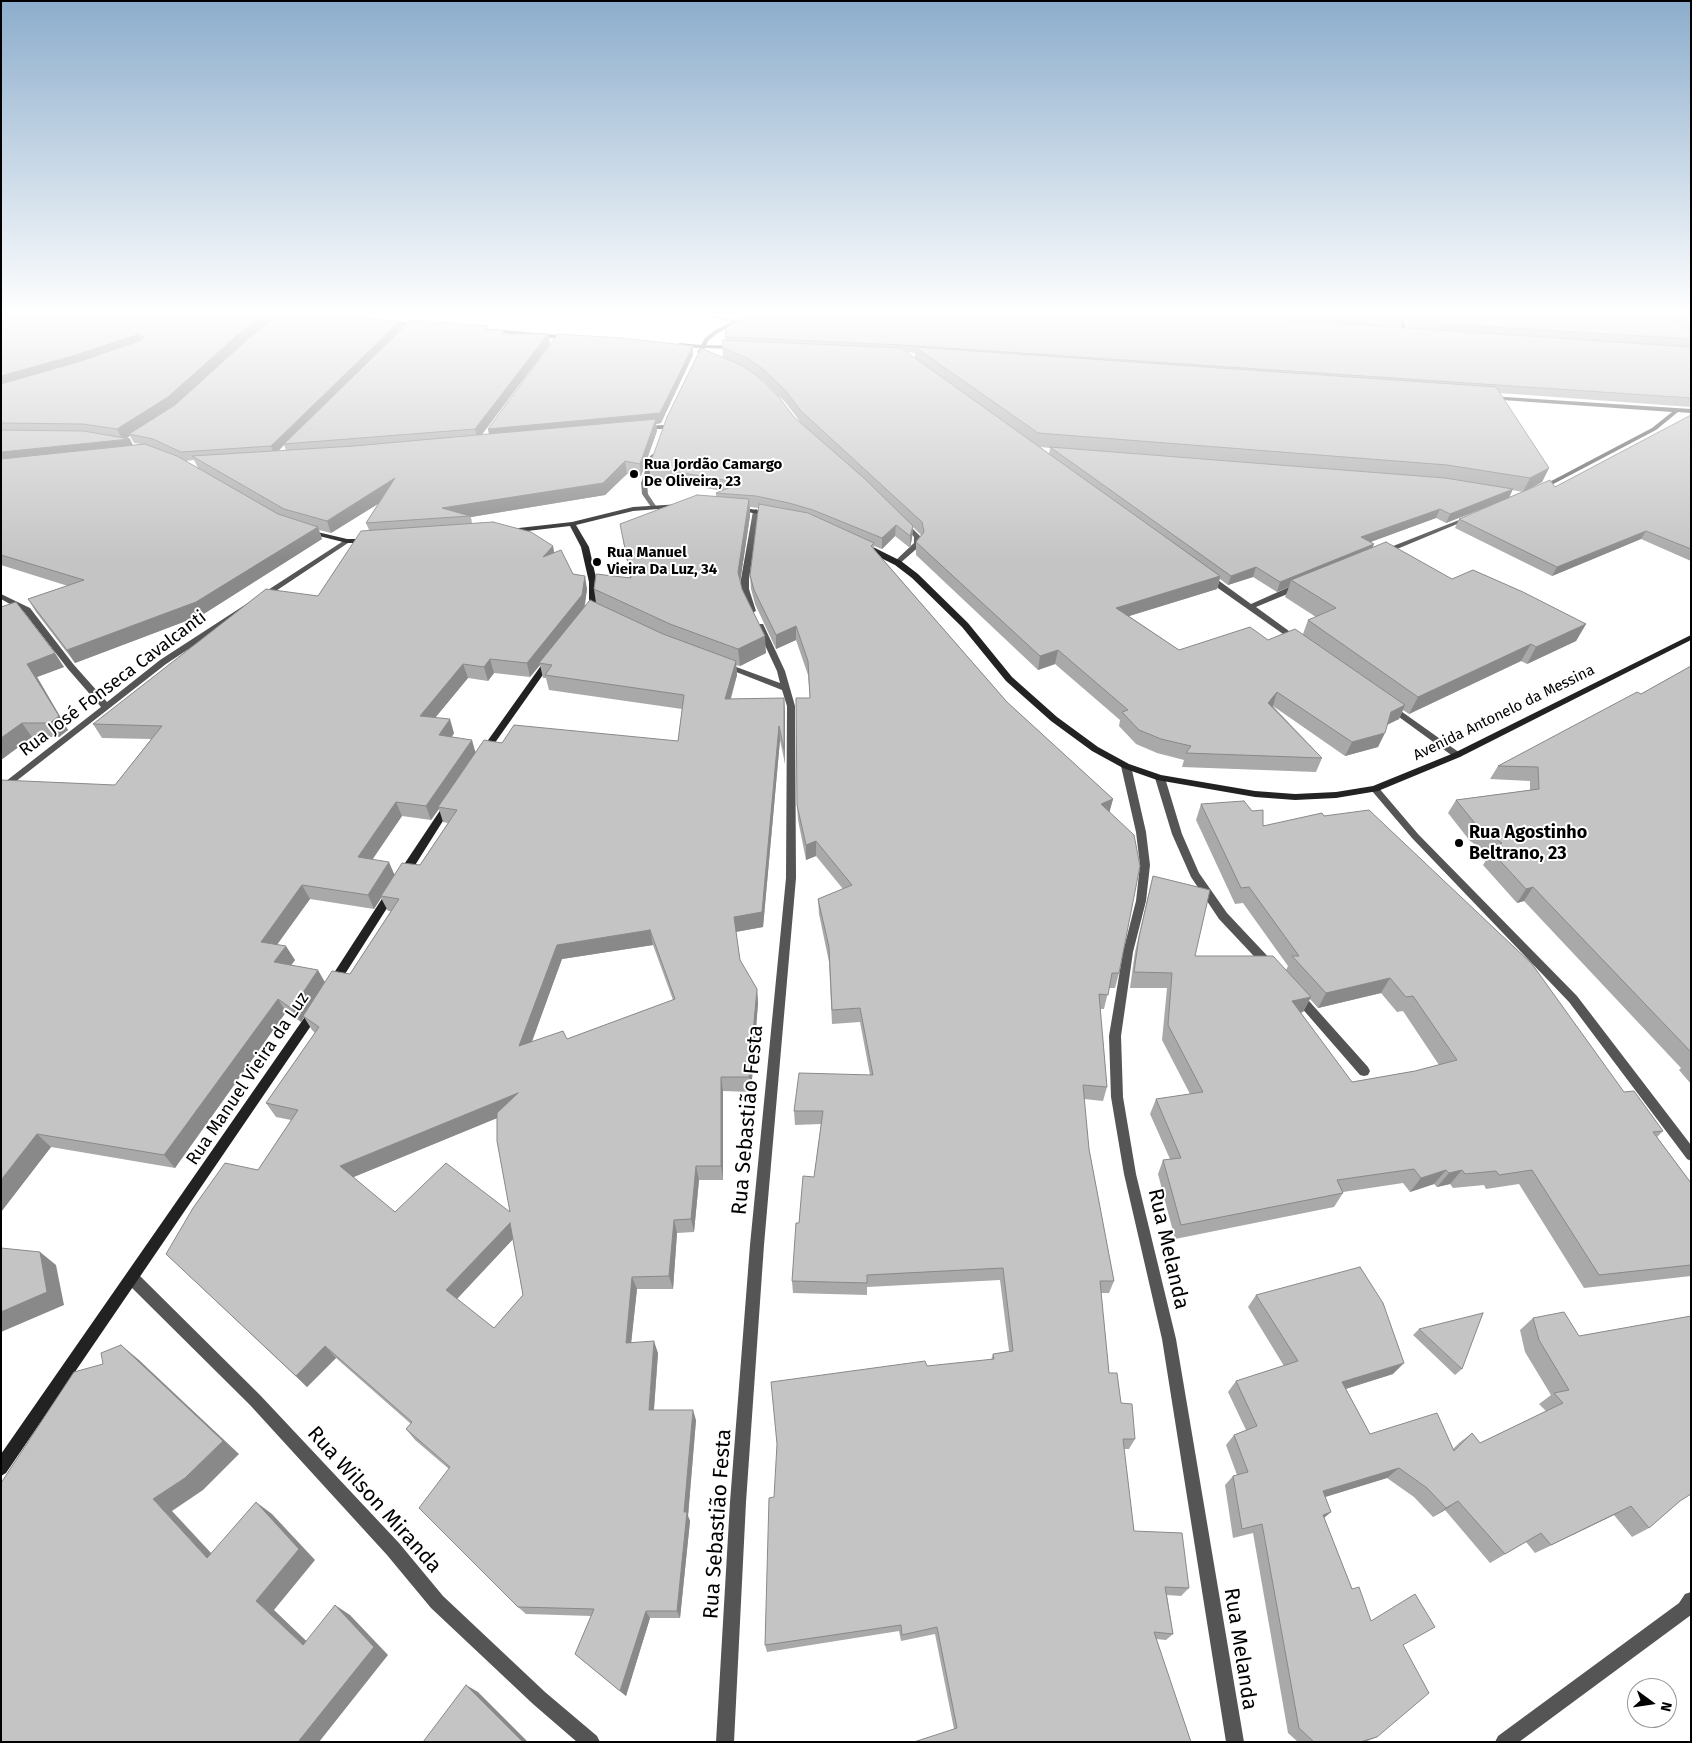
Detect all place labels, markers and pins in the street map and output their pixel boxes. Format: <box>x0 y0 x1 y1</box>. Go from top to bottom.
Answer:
place label: Rua Jordão Camargo De Oliveira, 23 <box>644 456 782 491</box>
marker: Rua Jordão Camargo De Oliveira, 23 <box>628 468 640 480</box>
place label: Rua Manuel Vieira Da Luz, 34 <box>607 544 717 579</box>
marker: Rua Manuel Vieira Da Luz, 34 <box>591 556 603 568</box>
place label: Rua Agostinho Beltrano, 23 <box>1469 822 1587 864</box>
marker: Rua Agostinho Beltrano, 23 <box>1453 837 1465 849</box>

